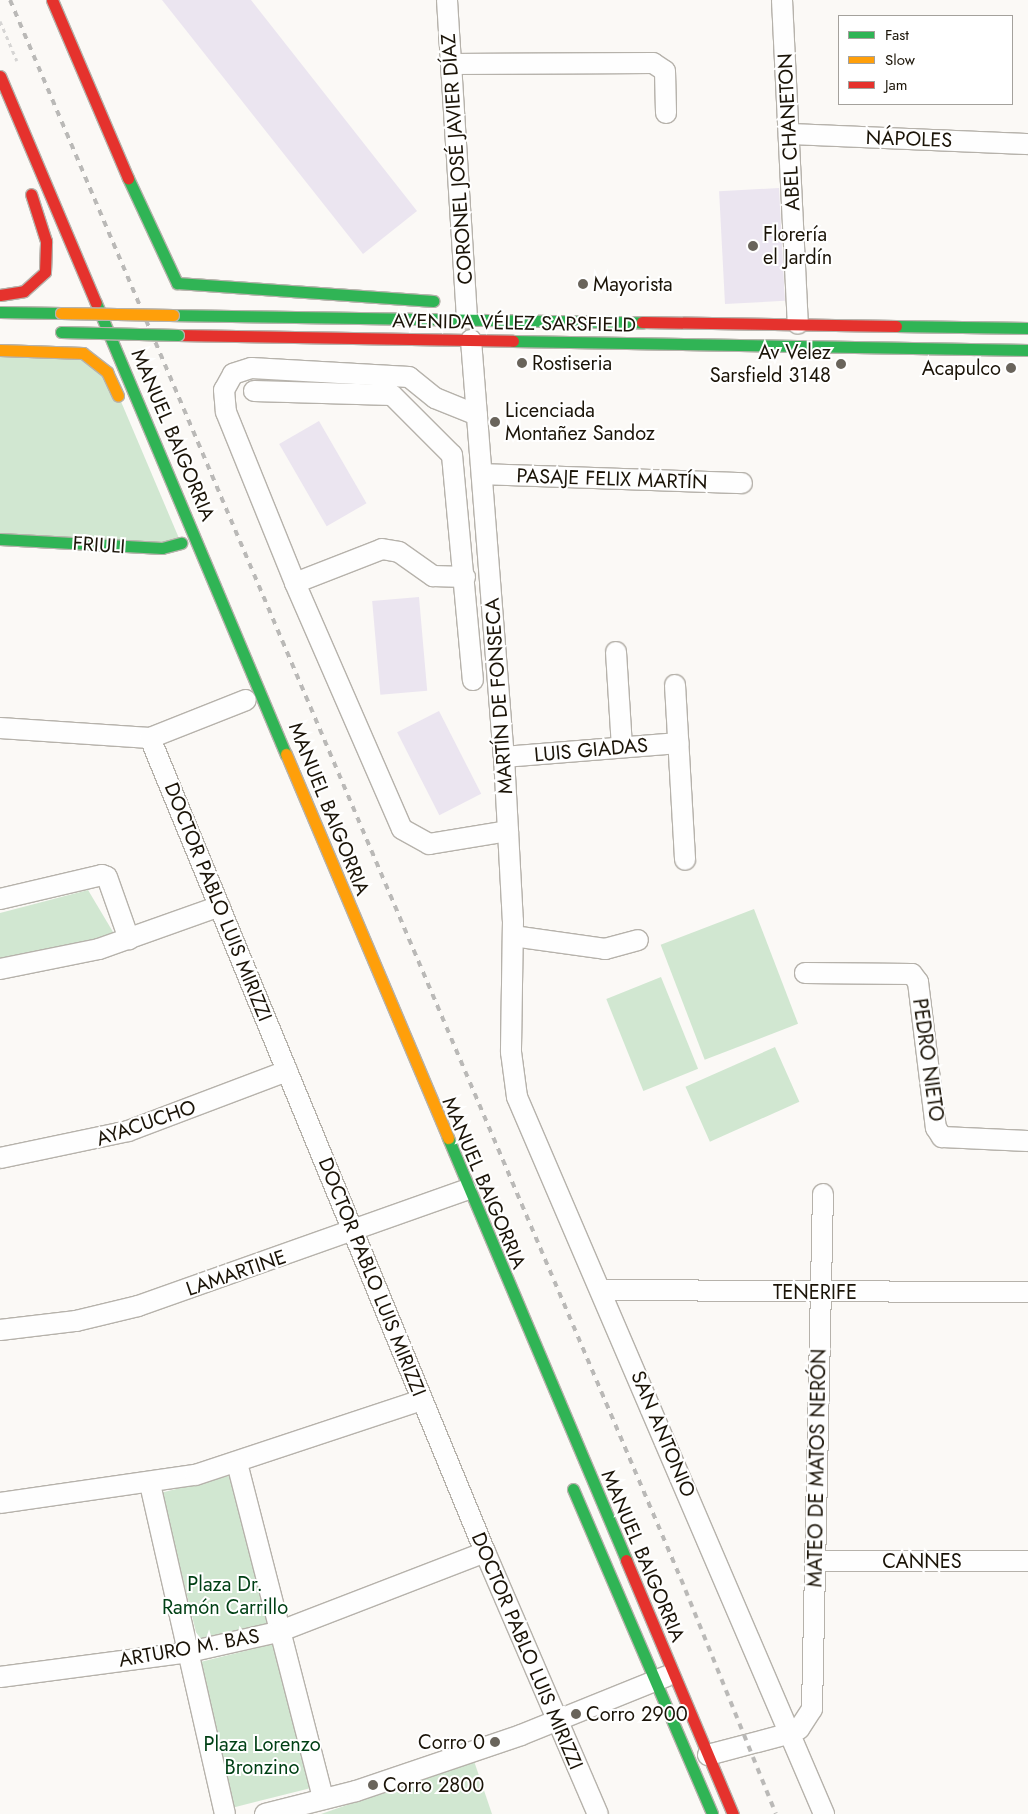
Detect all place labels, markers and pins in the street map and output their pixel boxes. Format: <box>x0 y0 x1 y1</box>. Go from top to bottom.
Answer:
place label: Florería el Jardín <box>763 223 832 270</box>
marker: Florería el Jardín <box>747 240 759 252</box>
place label: Mayorista <box>593 272 673 296</box>
marker: Mayorista <box>577 278 589 290</box>
place label: Av Velez Sarsfield 3148 <box>710 340 831 387</box>
place label: Rostiseria <box>532 351 612 375</box>
place label: Acapulco <box>922 356 1001 380</box>
marker: Rostiseria <box>516 357 528 369</box>
marker: Av Velez Sarsfield 3148 <box>835 358 847 370</box>
marker: Acapulco <box>1005 362 1017 374</box>
place label: Licenciada Montañez Sandoz <box>505 399 655 446</box>
marker: Licenciada Montañez Sandoz <box>489 416 501 428</box>
place label: Corro 2900 <box>586 1702 688 1726</box>
marker: Corro 2900 <box>570 1708 582 1720</box>
place label: Corro 0 <box>418 1730 485 1754</box>
marker: Corro 0 <box>489 1736 501 1748</box>
place label: Corro 2800 <box>383 1773 484 1797</box>
marker: Corro 2800 <box>367 1779 379 1791</box>

